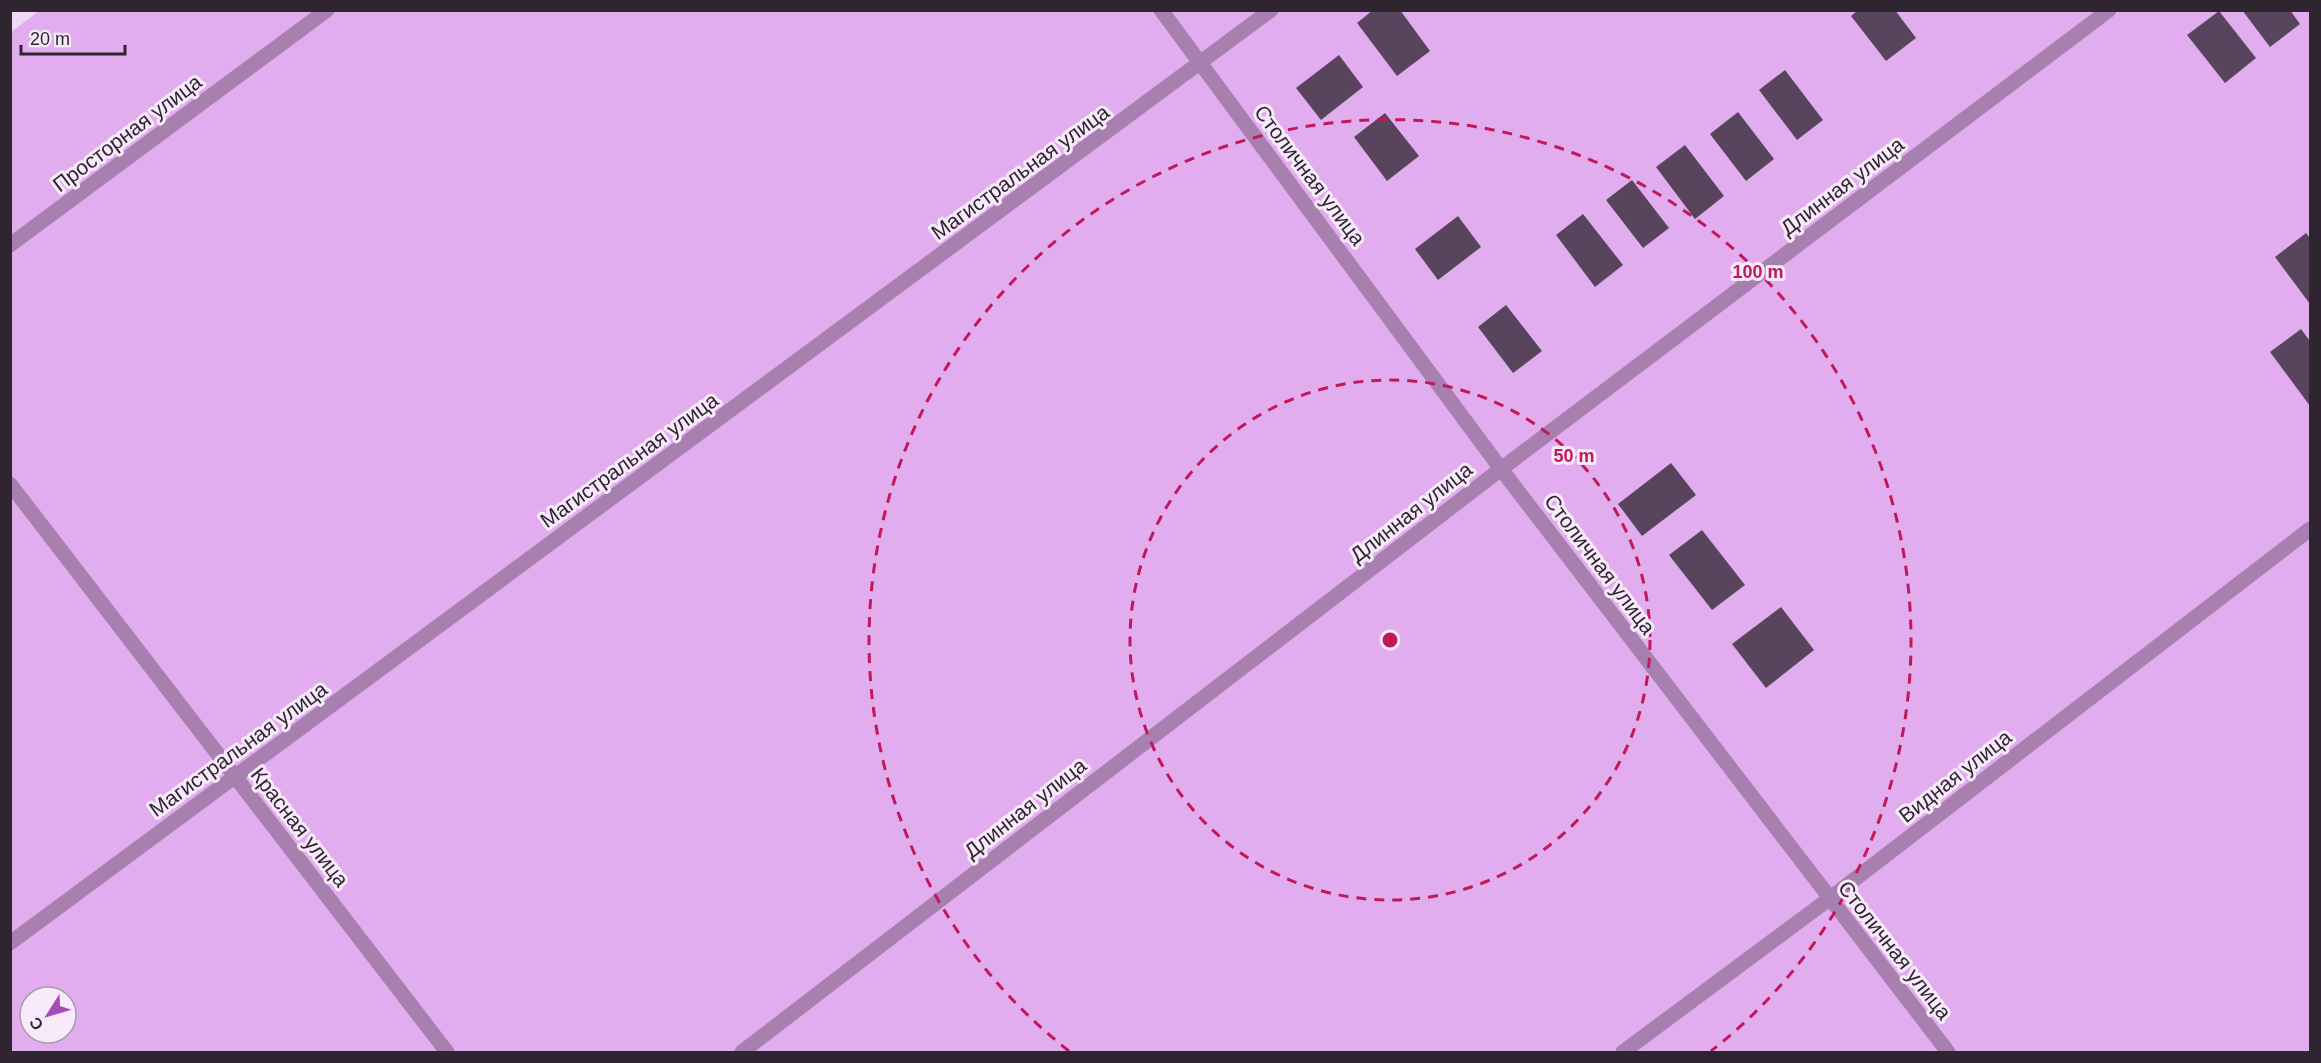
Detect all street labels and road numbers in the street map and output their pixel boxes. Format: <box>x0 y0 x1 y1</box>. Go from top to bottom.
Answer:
street label: Просторная улица <box>48 69 206 196</box>
street label: Магистральная улица <box>927 100 1113 244</box>
street label: Столичная улица <box>1250 101 1370 250</box>
street label: Длинная улица <box>1776 132 1908 240</box>
street label: Магистральная улица <box>536 388 722 532</box>
street label: Длинная улица <box>1346 457 1477 567</box>
street label: Столичная улица <box>1540 490 1660 639</box>
street label: Магистральная улица <box>145 677 331 821</box>
street label: Видная улица <box>1894 725 2016 827</box>
street label: Длинная улица <box>960 753 1091 863</box>
street label: Красная улица <box>247 763 354 891</box>
street label: Столичная улица <box>1834 876 1956 1024</box>

